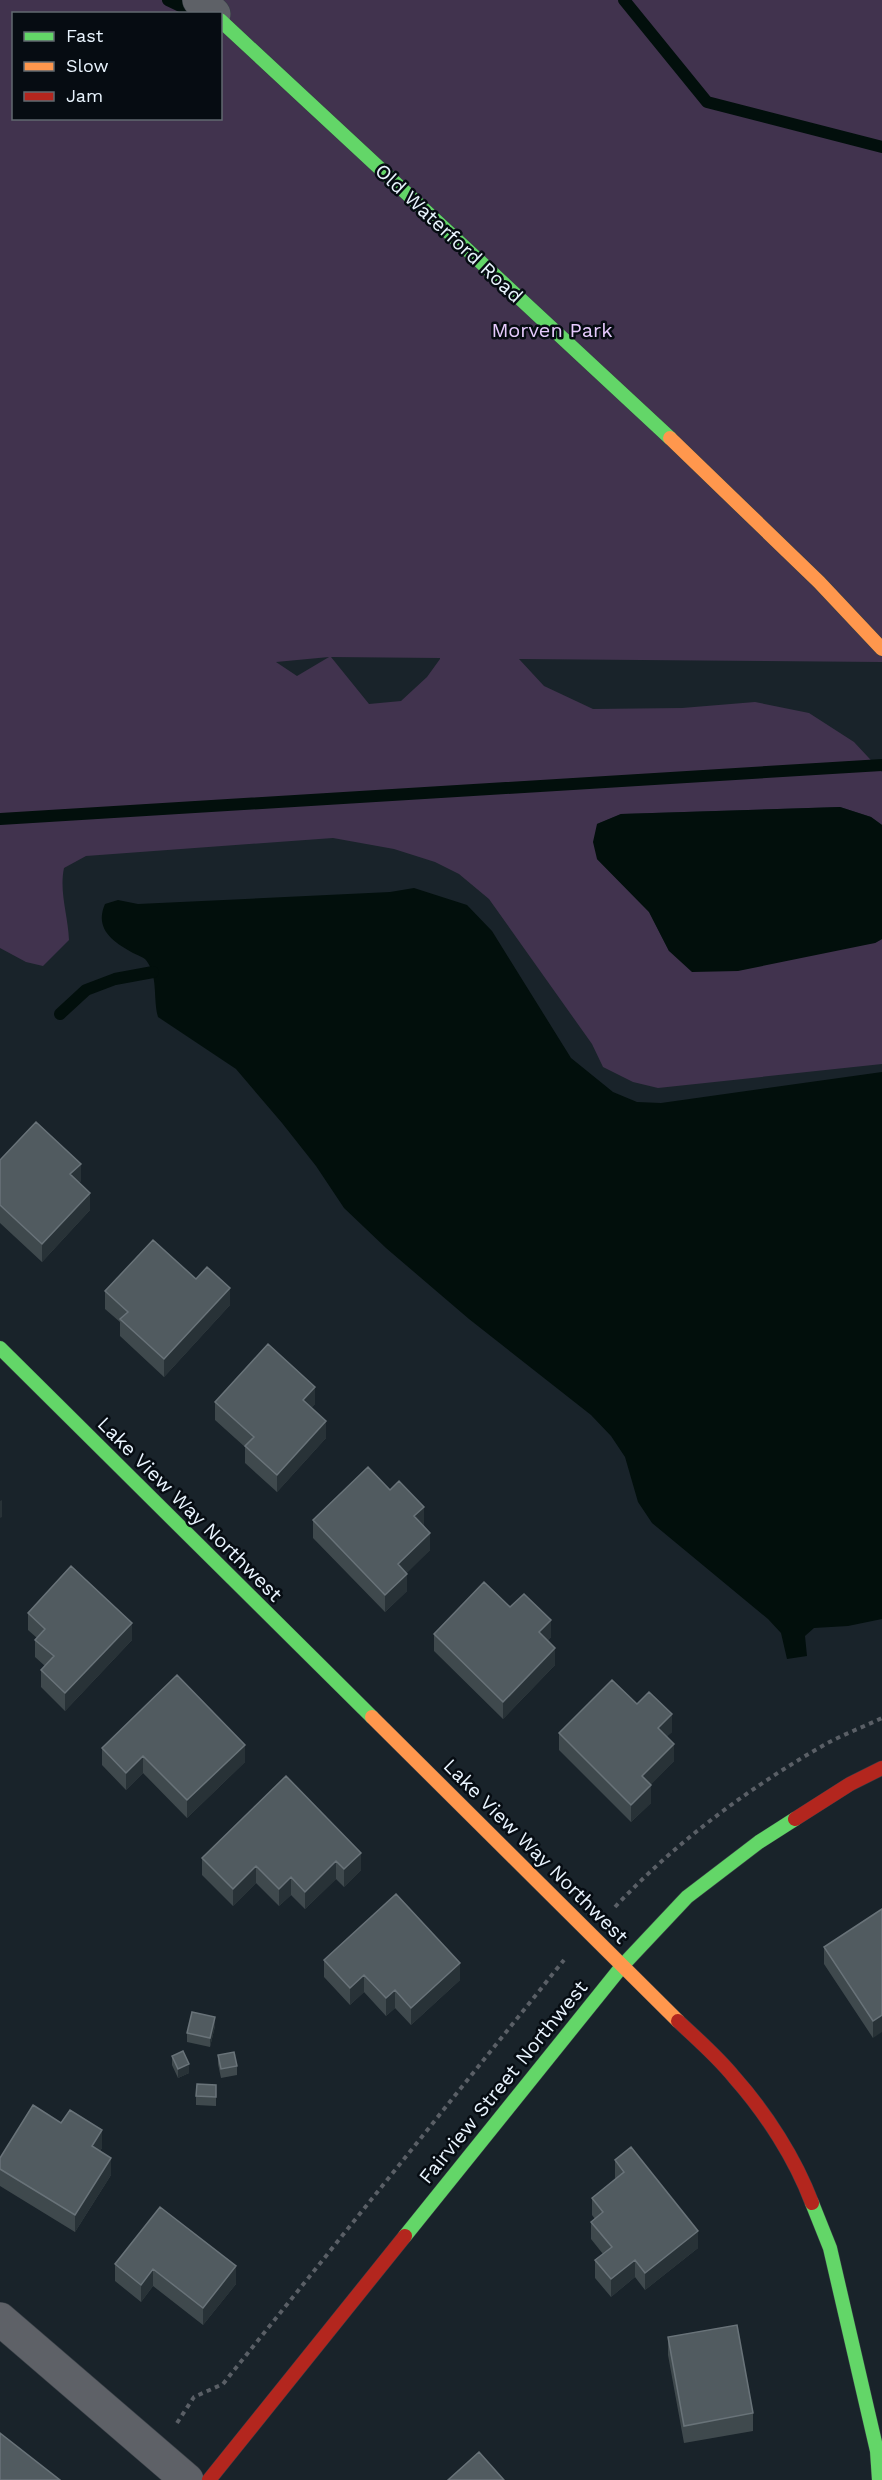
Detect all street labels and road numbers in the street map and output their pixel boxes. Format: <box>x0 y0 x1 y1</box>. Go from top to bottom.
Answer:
street label: Old Waterford Road <box>370 158 528 308</box>
street label: Lake View Way Northwest <box>93 1412 288 1607</box>
street label: Lake View Way Northwest <box>439 1754 634 1949</box>
street label: Fairview Street Northwest <box>414 1975 593 2189</box>

